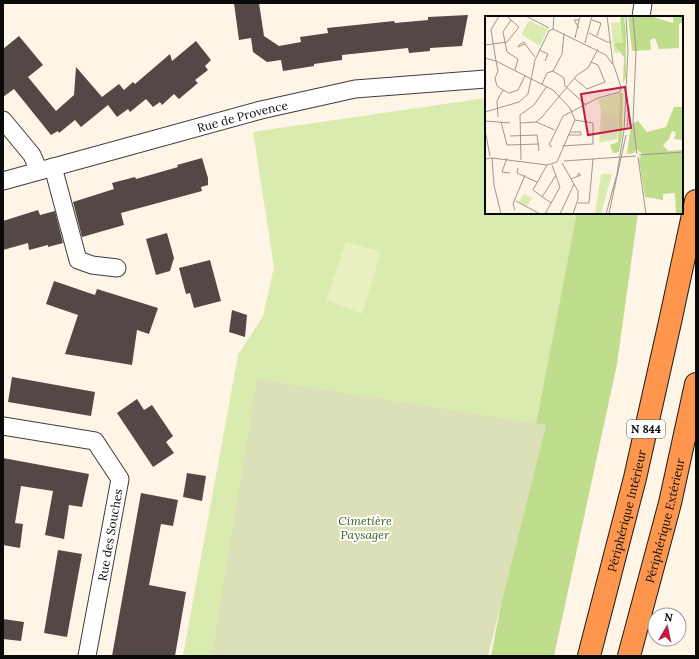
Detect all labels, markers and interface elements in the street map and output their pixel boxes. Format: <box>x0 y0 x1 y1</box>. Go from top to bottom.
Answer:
inset map <box>485 16 683 214</box>
street label: Rue de Provence <box>195 97 290 135</box>
road number: N 844 <box>627 420 665 438</box>
street label: Périphérique Intérieur <box>604 448 649 573</box>
street label: Périphérique Extérieur <box>641 456 687 585</box>
street label: Rue des Souches <box>95 487 126 582</box>
park label: Cimetière Paysager <box>338 513 392 542</box>
north arrow <box>647 607 687 647</box>
text: N <box>663 610 674 625</box>

